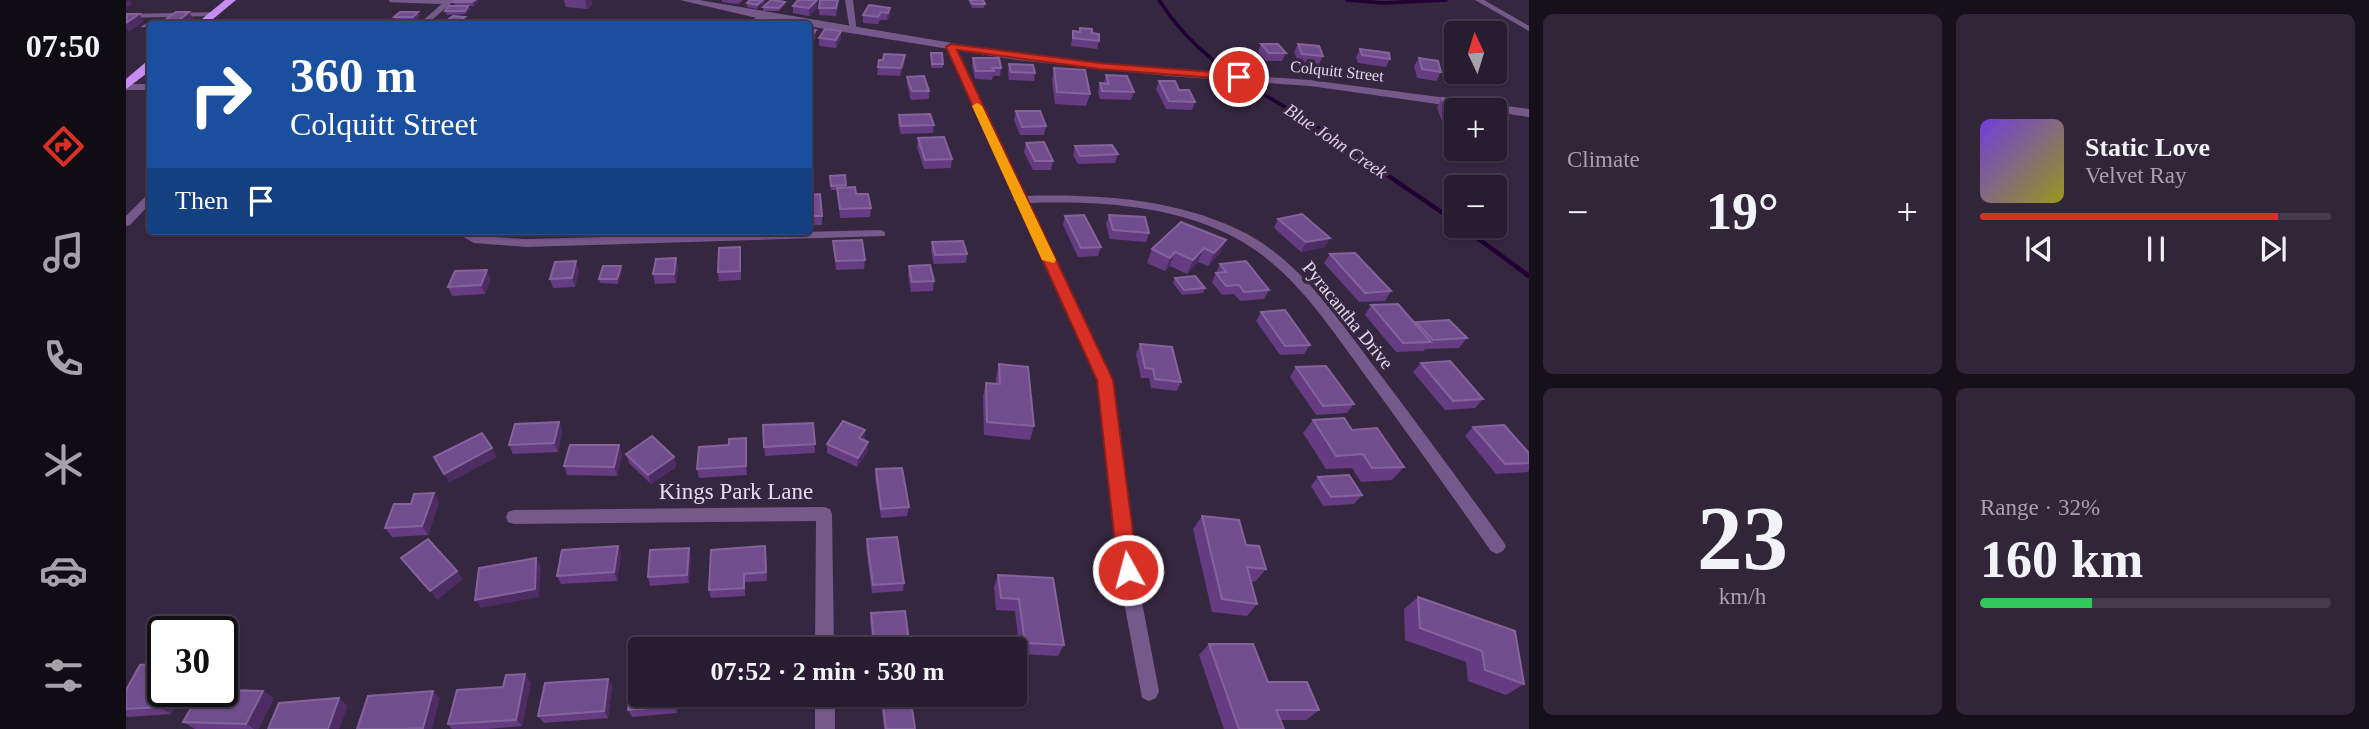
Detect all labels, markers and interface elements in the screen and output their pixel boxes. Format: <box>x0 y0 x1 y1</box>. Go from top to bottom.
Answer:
north arrow <box>1444 21 1507 84</box>
map controls <box>1444 21 1507 238</box>
text: 07:50 <box>26 28 100 64</box>
pin <box>1209 47 1269 107</box>
text: 360 m <box>290 48 417 103</box>
icon: right <box>175 49 266 140</box>
icon: arrive <box>1220 58 1258 96</box>
street label: Colquitt Street <box>1289 58 1385 85</box>
button: + <box>1444 98 1507 161</box>
water label: Blue John Creek <box>1281 99 1392 183</box>
text: Colquitt Street <box>290 106 478 142</box>
icon: directions <box>39 122 88 171</box>
text: Static Love <box>2085 133 2210 162</box>
text: Climate <box>1567 147 1640 172</box>
text: Velvet Ray <box>2085 163 2187 188</box>
button: − <box>1444 175 1507 238</box>
icon: arrive <box>242 182 280 220</box>
text: 19° <box>1706 183 1779 240</box>
text: Then <box>175 186 228 215</box>
text: − <box>1567 191 1588 233</box>
text: + <box>1897 191 1918 233</box>
icon: music <box>39 228 88 277</box>
icon: previous <box>2020 230 2058 268</box>
icon: pause <box>2137 230 2175 268</box>
icon: next <box>2254 230 2292 268</box>
street label: Pyracantha Drive <box>1298 257 1398 373</box>
icon: phone <box>39 334 88 383</box>
icon: climate <box>39 440 88 489</box>
street label: Kings Park Lane <box>659 479 813 504</box>
text: 23 <box>1697 488 1788 589</box>
text: Range · 32% <box>1980 495 2100 520</box>
text: 160 km <box>1980 531 2143 588</box>
position arrow <box>1091 533 1165 607</box>
icon: car <box>39 546 88 595</box>
text: km/h <box>1719 584 1766 609</box>
speed limit sign: 30 <box>147 616 238 707</box>
icon: filters <box>39 651 88 700</box>
text: 07:52 · 2 min · 530 m <box>711 657 945 686</box>

